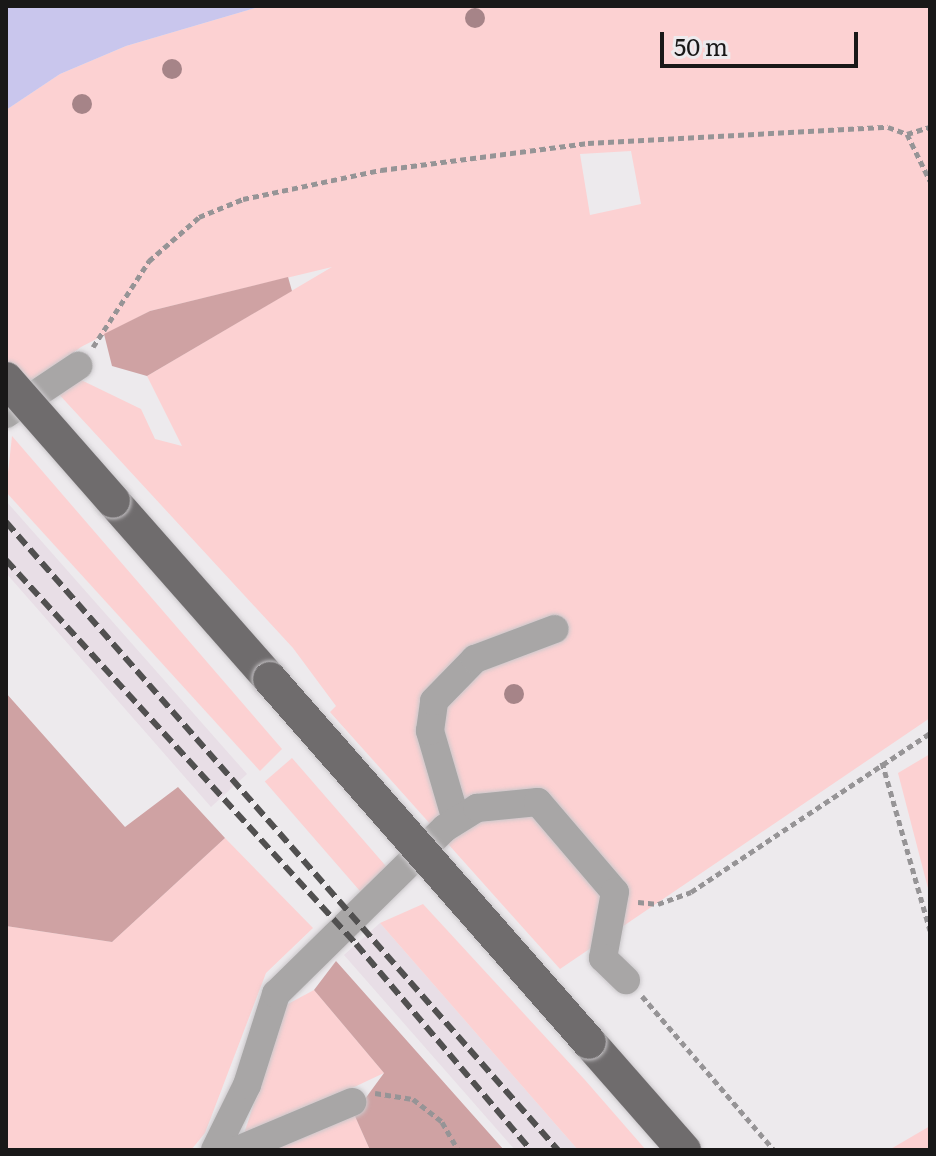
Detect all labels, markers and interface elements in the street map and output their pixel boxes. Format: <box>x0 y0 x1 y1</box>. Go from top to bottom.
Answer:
scale bar <box>664 16 862 66</box>
text: 50 m <box>674 28 728 63</box>

